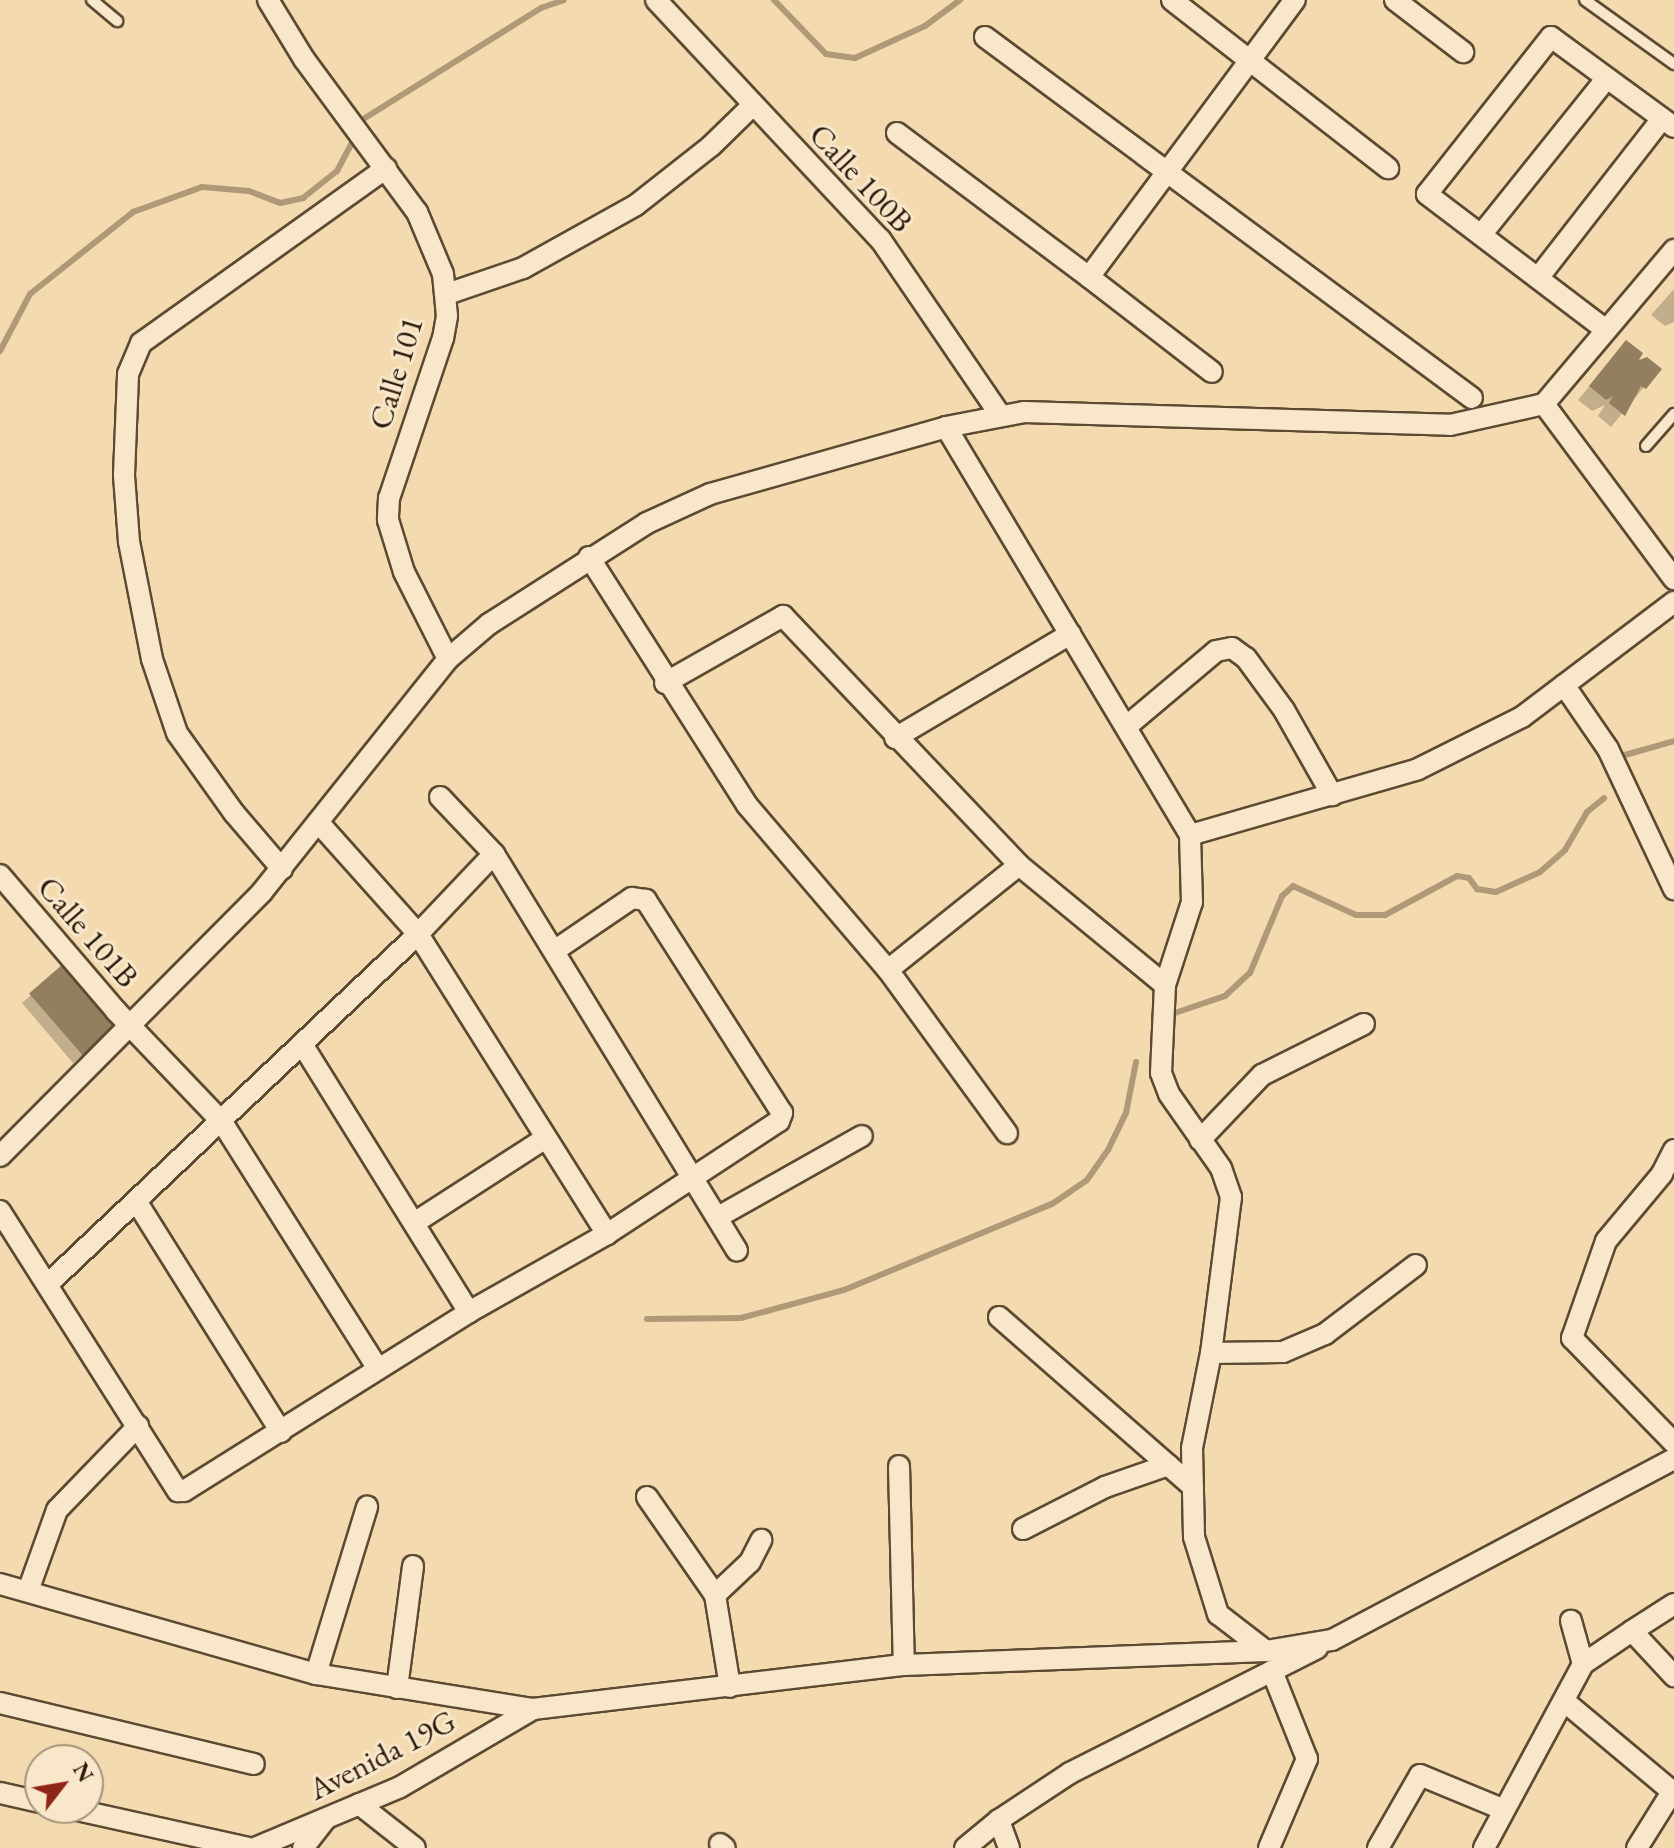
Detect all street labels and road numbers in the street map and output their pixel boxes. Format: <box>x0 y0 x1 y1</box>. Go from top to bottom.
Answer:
street label: Calle 100B <box>801 116 921 240</box>
street label: Calle 101 <box>361 312 431 434</box>
street label: Calle 101B <box>29 869 147 995</box>
street label: Avenida 19G <box>302 1702 462 1808</box>

